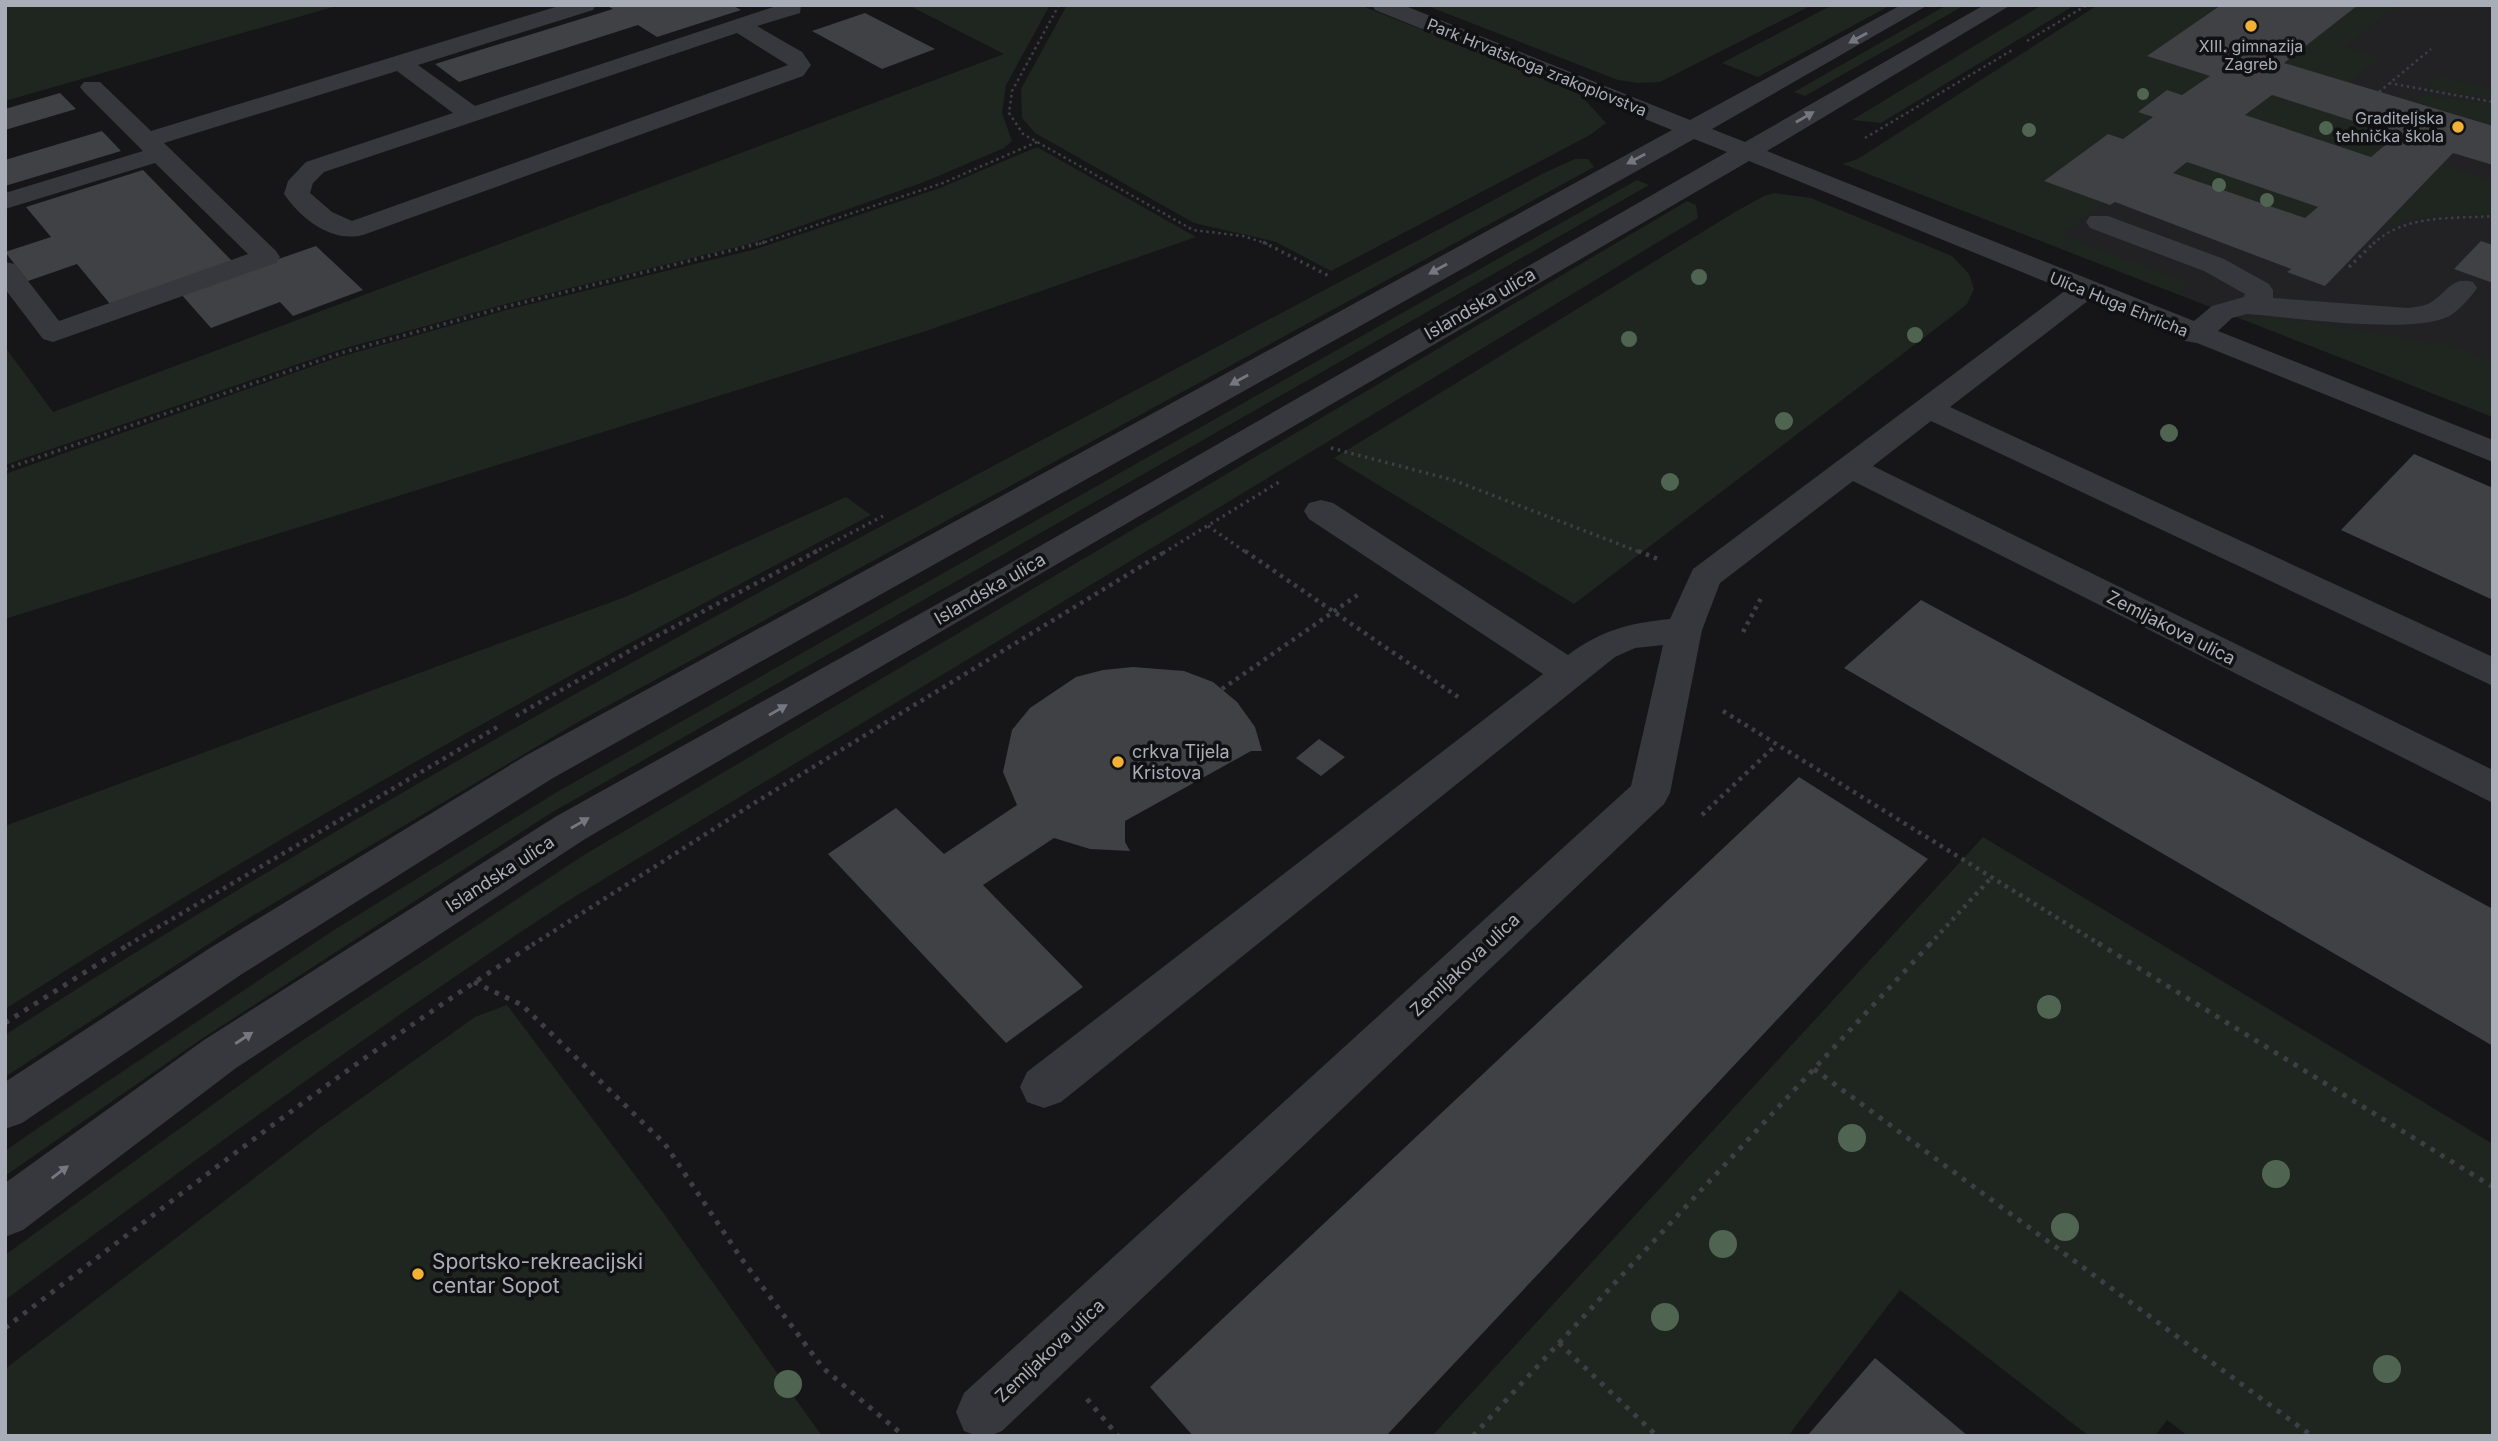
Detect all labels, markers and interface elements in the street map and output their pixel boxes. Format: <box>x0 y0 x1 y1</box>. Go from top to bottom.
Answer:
street label: Park Hrvatskoga zrakoplovstva <box>1424 14 1650 120</box>
marker: XIII. gimnazija Zagreb <box>2243 18 2259 34</box>
one-way arrow <box>1848 32 1868 44</box>
place label: XIII. gimnazija Zagreb <box>2199 36 2303 74</box>
place label: Graditeljska tehnička škola <box>2336 108 2444 146</box>
one-way arrow <box>1796 111 1815 123</box>
marker: Graditeljska tehnička škola <box>2450 119 2466 135</box>
one-way arrow <box>1626 152 1646 164</box>
street label: Islandska ulica <box>1420 263 1539 344</box>
one-way arrow <box>1428 263 1447 275</box>
street label: Ulica Huga Ehrlicha <box>2047 267 2191 341</box>
one-way arrow <box>1229 374 1249 386</box>
street label: Islandska ulica <box>930 548 1049 629</box>
street label: Zemljakova ulica <box>2103 586 2239 669</box>
one-way arrow <box>768 704 787 716</box>
place label: crkva Tijela Kristova <box>1132 741 1230 783</box>
marker: crkva Tijela Kristova <box>1110 754 1126 770</box>
one-way arrow <box>570 817 589 829</box>
street label: Islandska ulica <box>442 831 558 916</box>
street label: Zemljakova ulica <box>1406 909 1524 1021</box>
one-way arrow <box>234 1032 254 1045</box>
one-way arrow <box>51 1165 69 1179</box>
place label: Sportsko-rekreacijski centar Sopot <box>432 1249 643 1298</box>
marker: Sportsko-rekreacijski centar Sopot <box>410 1266 426 1282</box>
street label: Zemljakova ulica <box>991 1295 1109 1407</box>

